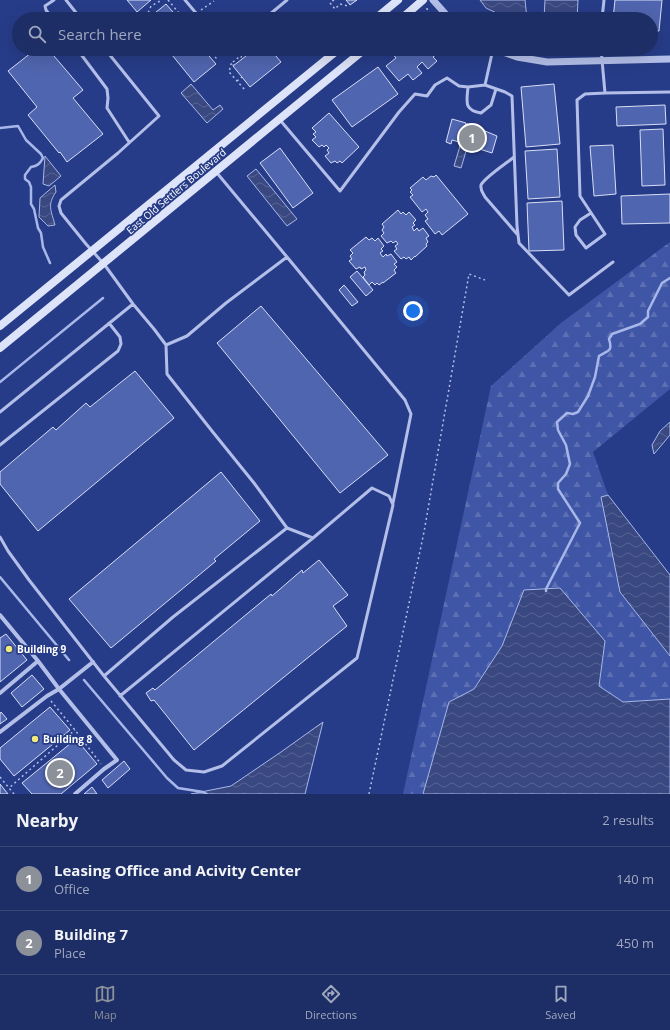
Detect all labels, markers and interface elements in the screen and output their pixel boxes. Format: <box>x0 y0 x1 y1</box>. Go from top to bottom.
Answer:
search box <box>12 12 658 56</box>
icon: search <box>26 23 48 45</box>
text: Search here <box>58 24 142 44</box>
pin: 1 <box>459 123 485 153</box>
street label: East Old Settlers Boulevard <box>123 145 229 237</box>
your location <box>403 301 423 321</box>
place label: Building 9 <box>17 642 67 656</box>
marker: Building 9 <box>4 644 14 654</box>
place label: Building 8 <box>43 732 93 746</box>
marker: Building 8 <box>30 734 40 744</box>
pin: 2 <box>47 758 73 788</box>
text: Nearby <box>16 809 78 832</box>
text: 2 results <box>602 811 654 829</box>
text: Leasing Office and Acivity Center <box>54 860 301 880</box>
text: 1 <box>25 870 33 888</box>
text: 140 m <box>616 870 654 888</box>
text: Office <box>54 880 90 898</box>
text: Building 7 <box>54 924 128 944</box>
text: 2 <box>25 934 33 952</box>
text: 450 m <box>616 934 654 952</box>
text: Place <box>54 944 86 962</box>
tab: Map <box>94 983 117 1022</box>
tab: Directions <box>305 983 357 1022</box>
tab: Saved <box>545 983 576 1022</box>

